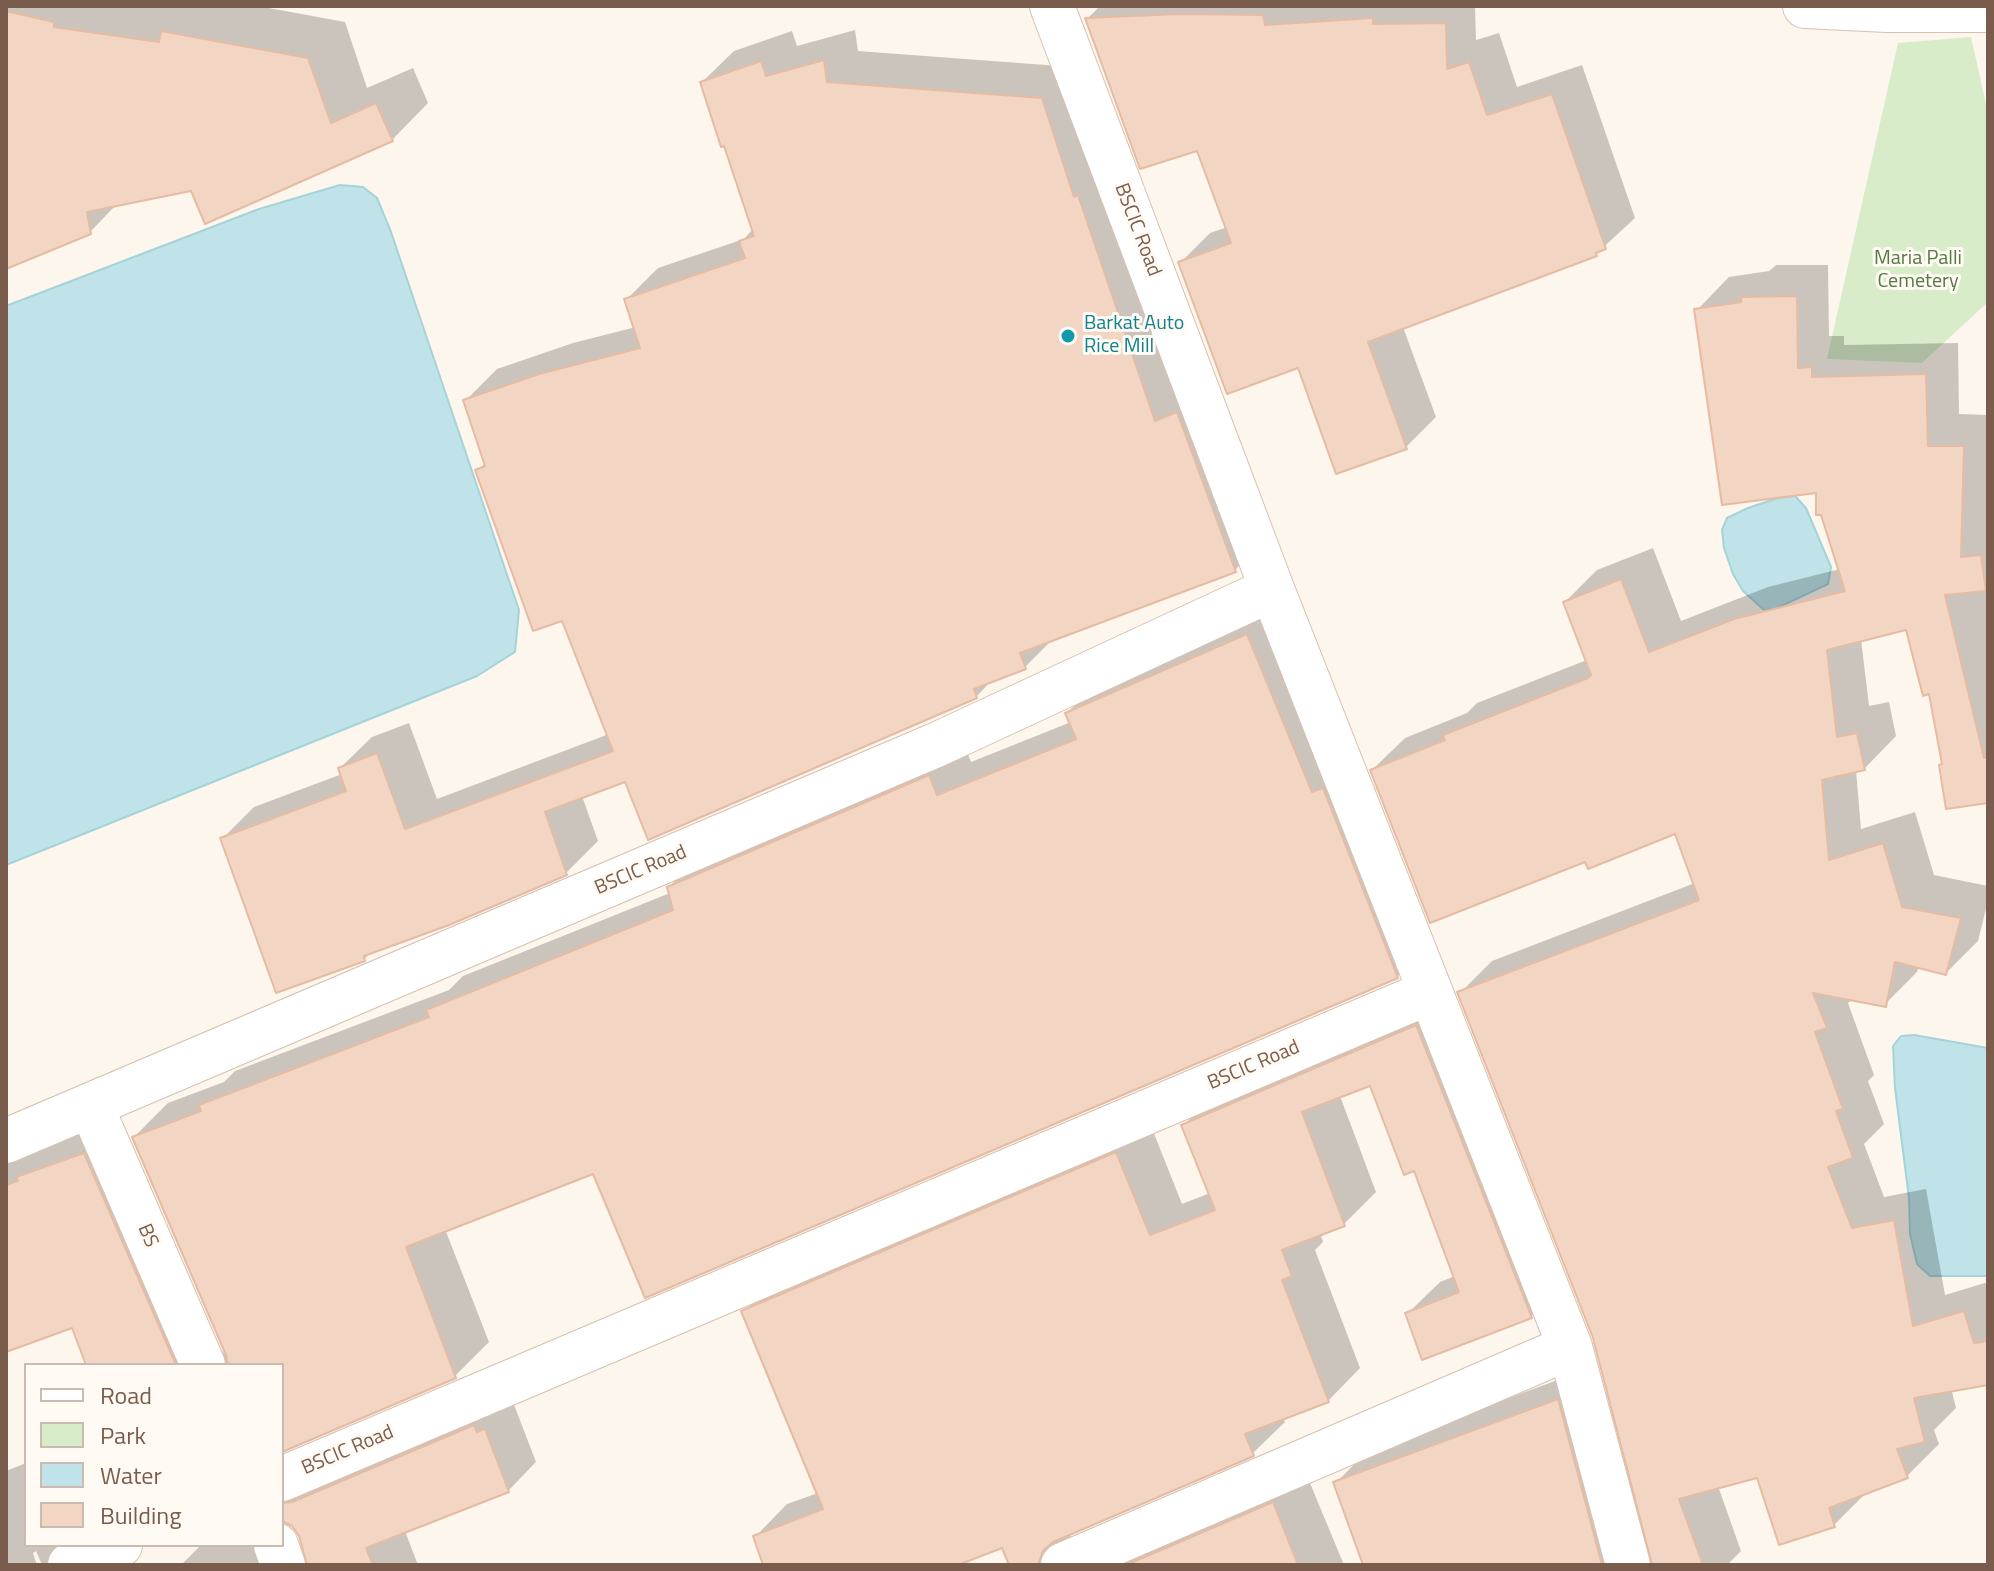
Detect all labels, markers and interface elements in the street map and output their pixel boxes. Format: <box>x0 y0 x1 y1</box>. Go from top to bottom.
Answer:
street label: BSCIC Road <box>1108 180 1166 280</box>
park label: Maria Palli Cemetery <box>1874 247 1962 294</box>
place label: Barkat Auto Rice Mill <box>1084 312 1184 359</box>
marker: Barkat Auto Rice Mill <box>1059 327 1077 345</box>
street label: BSCIC Road <box>591 841 691 901</box>
street label: BSCIC Road <box>1204 1036 1304 1096</box>
street label: BS <box>131 1221 163 1251</box>
legend <box>24 1363 284 1547</box>
text: Road <box>100 1377 152 1413</box>
text: Park <box>100 1417 146 1453</box>
street label: BSCIC Road <box>298 1421 398 1481</box>
text: Water <box>100 1457 162 1493</box>
text: Building <box>100 1497 182 1533</box>

